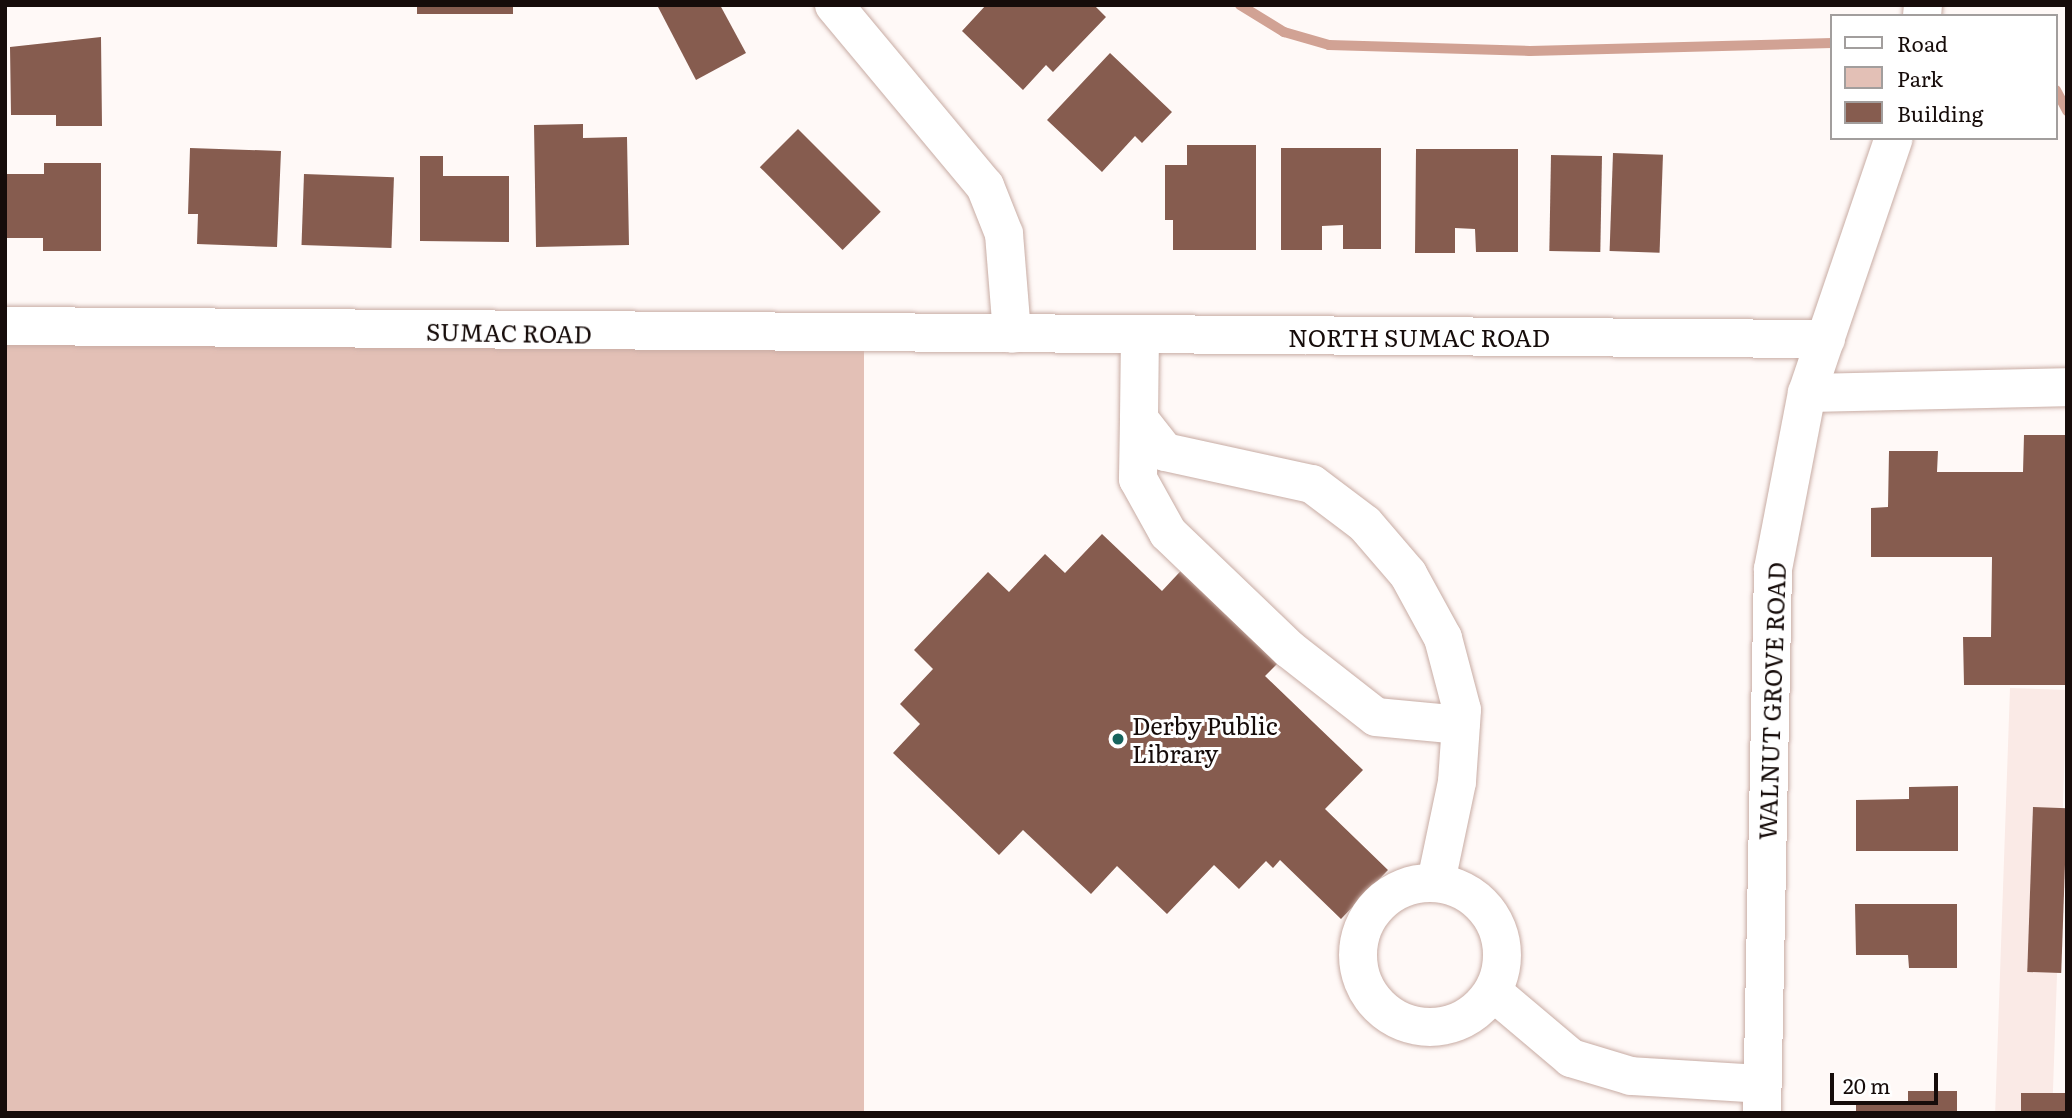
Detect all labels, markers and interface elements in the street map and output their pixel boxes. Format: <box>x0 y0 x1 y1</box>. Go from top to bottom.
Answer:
legend <box>1830 14 2058 140</box>
text: Road <box>1897 27 1948 58</box>
text: Park <box>1897 62 1943 93</box>
text: Building <box>1897 97 1983 128</box>
street label: SUMAC ROAD <box>426 316 592 348</box>
street label: NORTH SUMAC ROAD <box>1288 323 1550 351</box>
street label: WALNUT GROVE ROAD <box>1752 562 1790 840</box>
place label: Derby Public Library <box>1132 711 1278 767</box>
marker: Derby Public Library <box>1110 731 1126 747</box>
scale bar <box>1834 1058 1942 1102</box>
text: 20 m <box>1843 1069 1890 1100</box>

